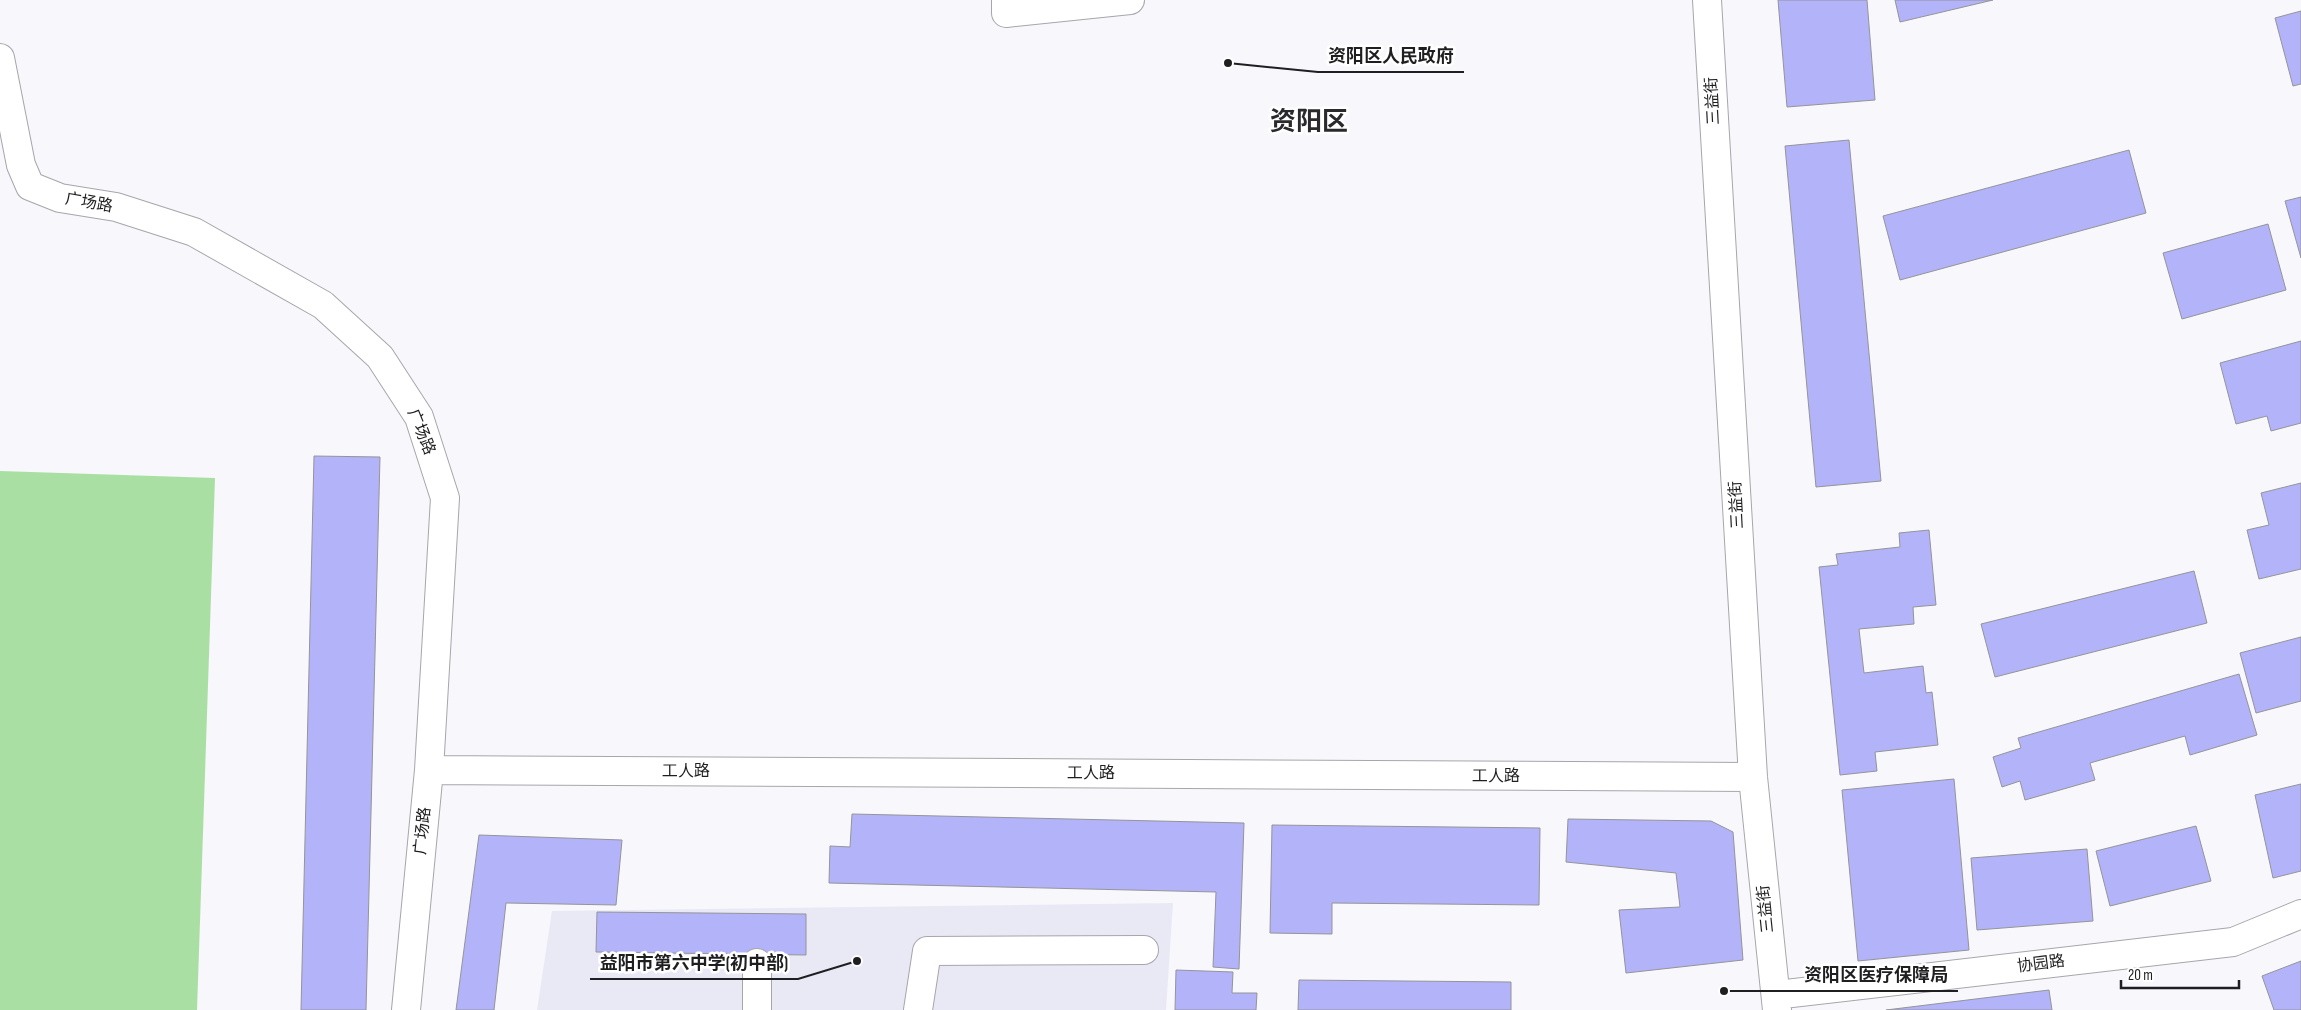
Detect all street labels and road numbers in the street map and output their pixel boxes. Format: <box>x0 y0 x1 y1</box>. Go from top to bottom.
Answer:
street label: 三益街 <box>1702 77 1724 125</box>
street label: 广场路 <box>64 189 114 217</box>
street label: 广场路 <box>403 406 439 458</box>
street label: 三益街 <box>1726 481 1748 529</box>
street label: 工人路 <box>662 762 710 781</box>
street label: 工人路 <box>1067 764 1115 783</box>
street label: 工人路 <box>1472 767 1520 786</box>
street label: 广场路 <box>411 806 435 856</box>
street label: 三益街 <box>1754 884 1778 934</box>
street label: 协园路 <box>2016 952 2066 976</box>

